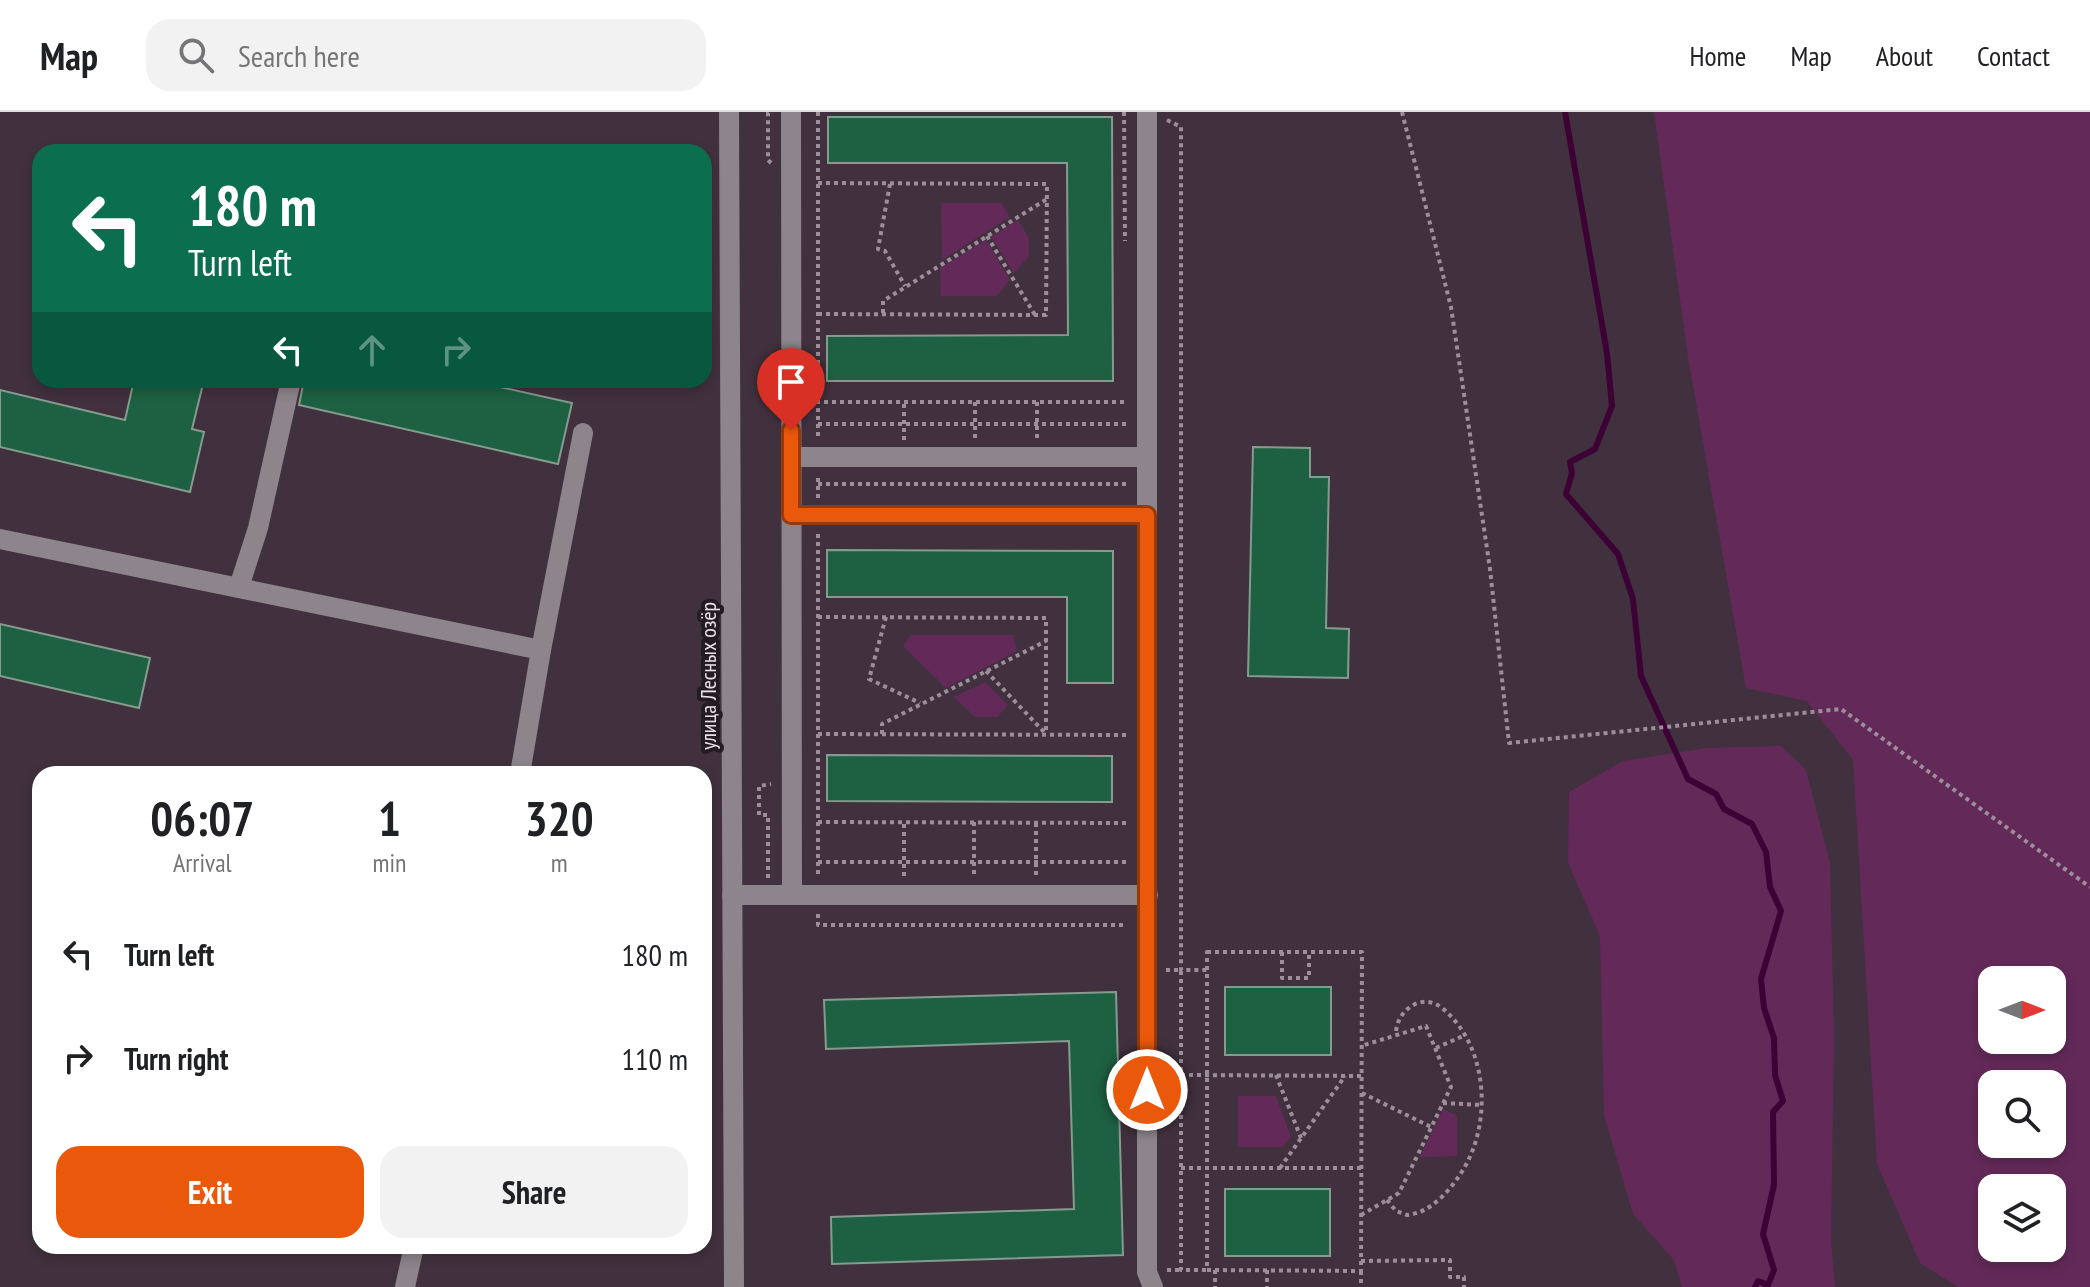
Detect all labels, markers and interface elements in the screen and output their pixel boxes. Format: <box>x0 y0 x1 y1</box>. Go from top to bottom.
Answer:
search box <box>146 19 706 91</box>
text: Map <box>40 31 98 80</box>
icon: search <box>174 33 218 77</box>
text: Search here <box>238 36 360 75</box>
text: Home <box>1690 37 1746 74</box>
text: Map <box>1790 37 1832 74</box>
text: About <box>1876 37 1933 74</box>
text: Contact <box>1977 37 2050 74</box>
text: 180 m <box>188 169 317 241</box>
icon: left <box>56 176 160 280</box>
text: Turn left <box>188 239 292 286</box>
icon: left <box>266 328 310 372</box>
icon: ahead <box>350 328 394 372</box>
icon: right <box>434 328 478 372</box>
pin <box>757 348 825 430</box>
icon: arrive <box>769 360 813 404</box>
street label: улица Лесных озёр <box>694 602 722 750</box>
text: 06:07 <box>150 787 254 849</box>
text: 1 <box>378 787 401 849</box>
text: 320 <box>525 787 594 849</box>
text: Arrival <box>173 846 232 879</box>
text: min <box>372 846 406 879</box>
text: m <box>551 846 568 879</box>
icon: left <box>56 932 100 976</box>
text: Turn left <box>124 935 214 974</box>
text: 180 m <box>622 935 688 974</box>
north arrow <box>1978 966 2066 1054</box>
map controls <box>1978 966 2066 1262</box>
icon: right <box>56 1036 100 1080</box>
text: Turn right <box>124 1039 228 1078</box>
text: 110 m <box>622 1039 688 1078</box>
position arrow <box>1105 1048 1189 1132</box>
button: search <box>1978 1070 2066 1158</box>
button: Exit <box>56 1146 364 1238</box>
button: Share <box>380 1146 688 1238</box>
button: layers <box>1978 1174 2066 1262</box>

